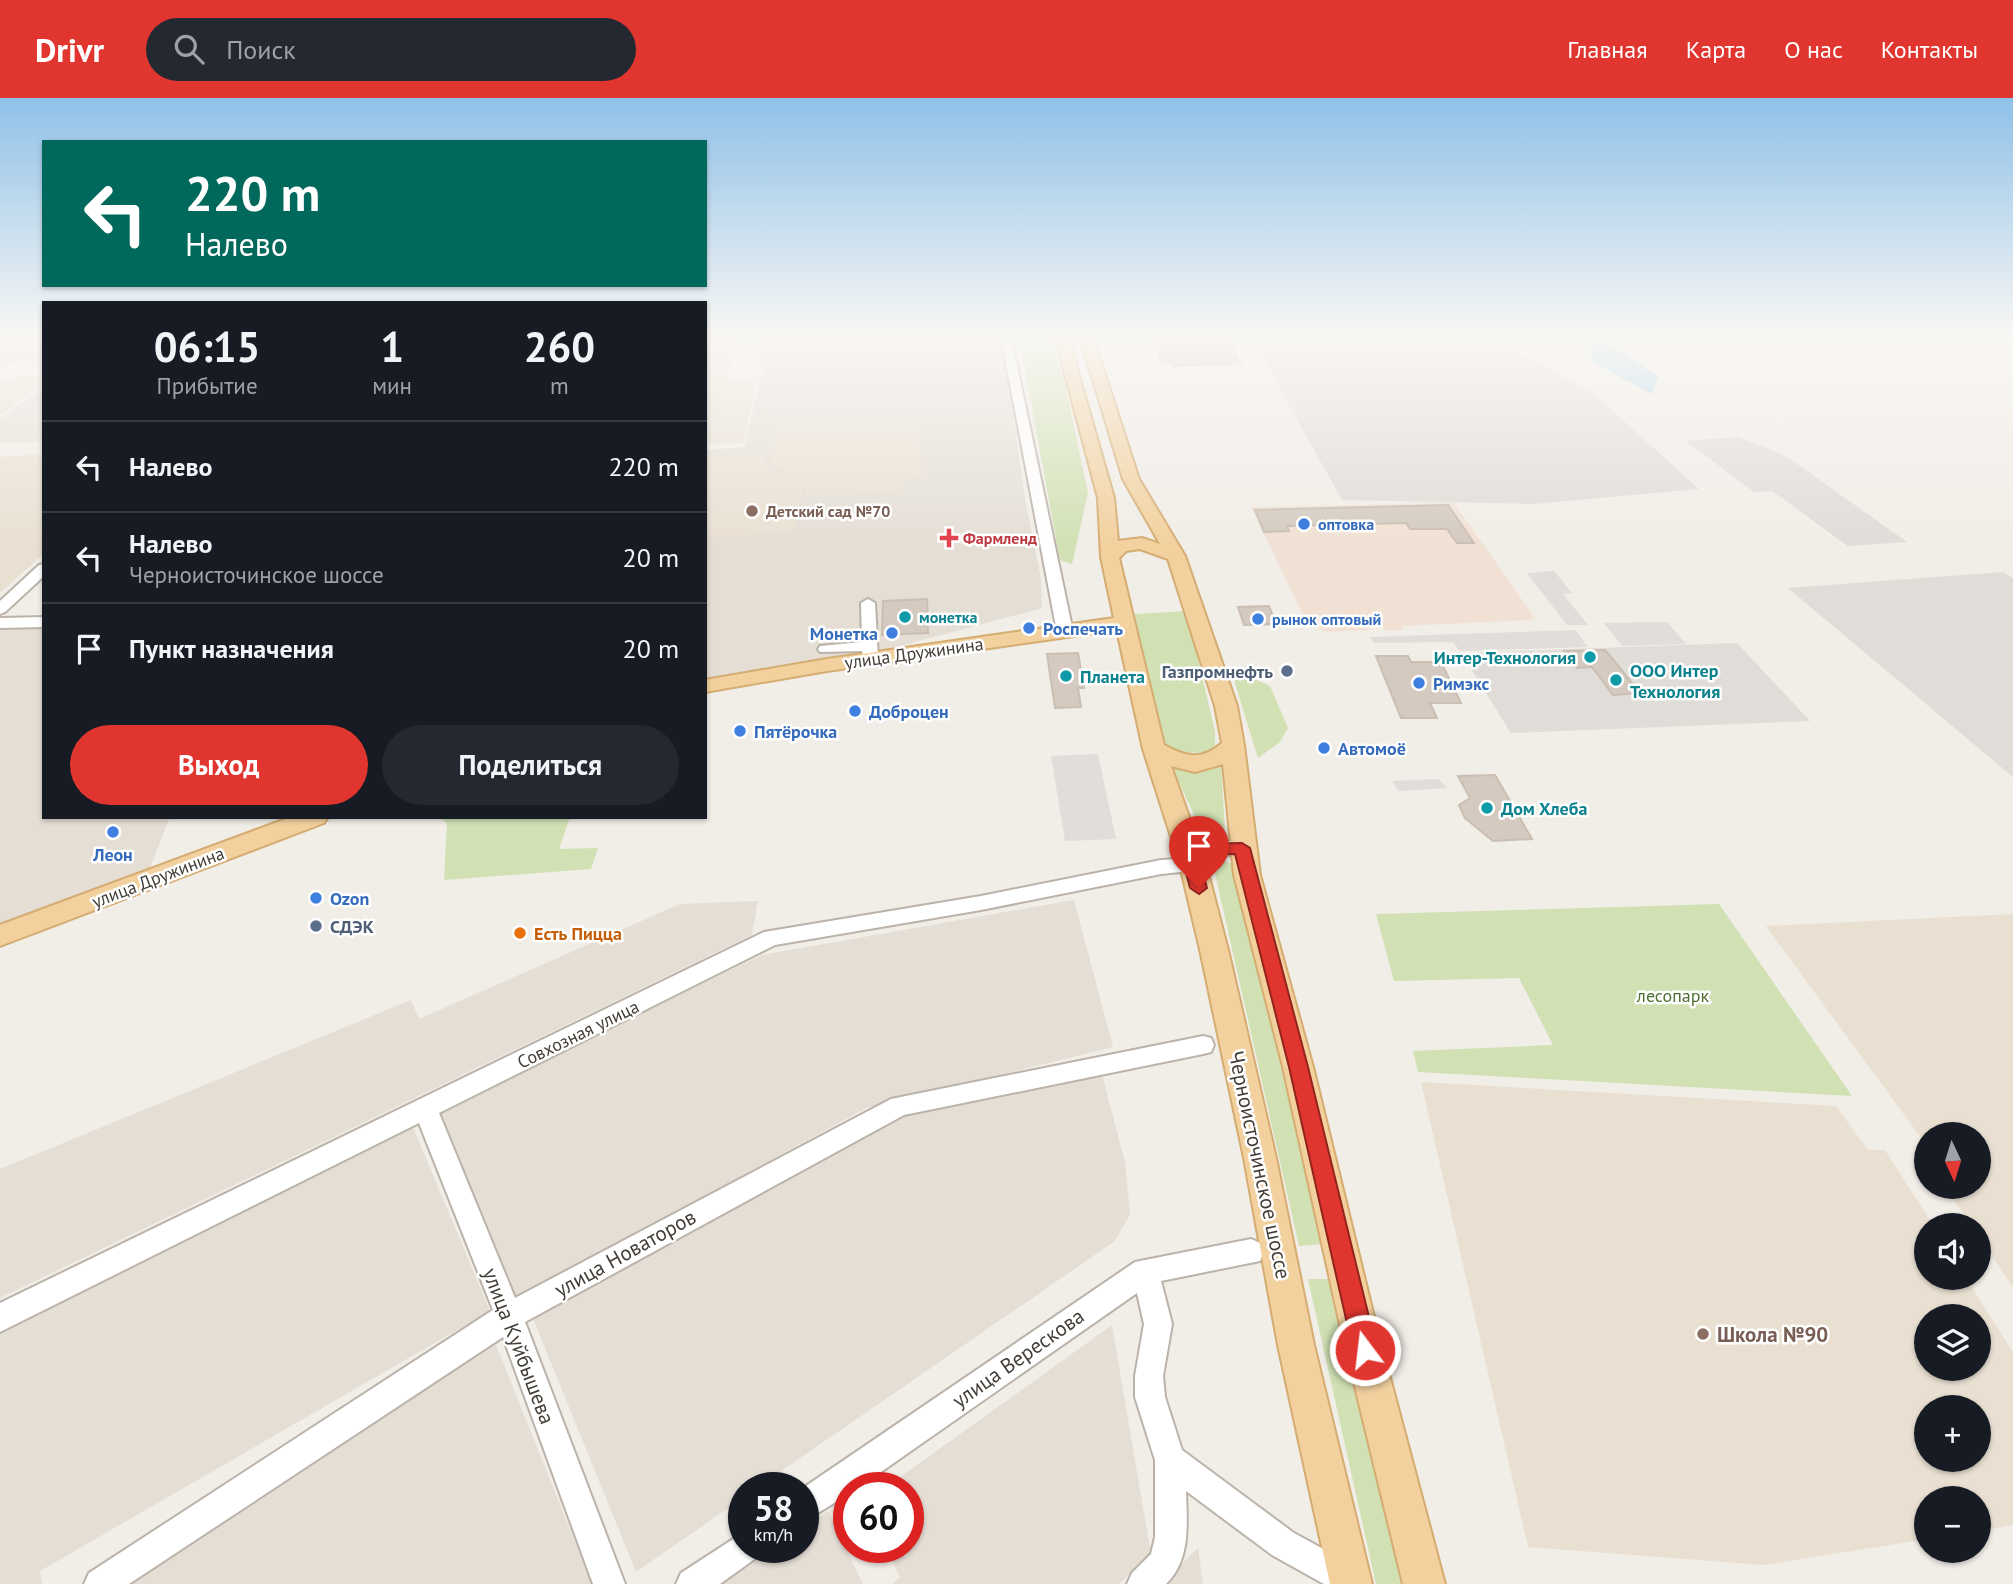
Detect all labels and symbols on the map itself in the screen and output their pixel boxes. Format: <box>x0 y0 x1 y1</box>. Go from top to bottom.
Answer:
place label: Детский сад №70 <box>766 501 890 521</box>
marker: Детский сад №70 <box>744 503 760 519</box>
place label: оптовка <box>1318 514 1374 534</box>
marker: оптовка <box>1296 516 1312 532</box>
place label: Фармленд <box>963 528 1037 548</box>
marker: Фармленд <box>941 530 957 546</box>
place label: монетка <box>919 607 977 627</box>
marker: монетка <box>897 609 913 625</box>
place label: рынок оптовый <box>1272 609 1381 629</box>
marker: рынок оптовый <box>1250 611 1266 627</box>
place label: Роспечать <box>1043 617 1123 640</box>
marker: Роспечать <box>1021 620 1037 636</box>
place label: Монетка <box>810 622 878 645</box>
marker: Монетка <box>884 625 900 641</box>
street label: улица Дружинина <box>843 632 985 674</box>
place label: Интер-Технология <box>1434 646 1576 669</box>
marker: Интер-Технология <box>1582 649 1598 665</box>
place label: ООО Интер Технология <box>1630 659 1720 703</box>
place label: Газпромнефть <box>1162 660 1273 683</box>
marker: Газпромнефть <box>1279 663 1295 679</box>
place label: Планета <box>1080 665 1145 688</box>
marker: Планета <box>1058 668 1074 684</box>
place label: Римэкс <box>1433 672 1490 695</box>
marker: ООО Интер Технология <box>1608 672 1624 688</box>
marker: Римэкс <box>1411 675 1427 691</box>
place label: Доброцен <box>869 700 949 723</box>
marker: Доброцен <box>847 703 863 719</box>
place label: Пятёрочка <box>754 720 837 743</box>
marker: Пятёрочка <box>732 723 748 739</box>
place label: Автомоё <box>1338 737 1406 760</box>
marker: Автомоё <box>1316 740 1332 756</box>
place label: Дом Хлеба <box>1501 797 1587 820</box>
marker: Дом Хлеба <box>1479 800 1495 816</box>
pin <box>1169 816 1229 888</box>
marker: Леон <box>105 824 121 840</box>
street label: улица Дружинина <box>89 841 227 913</box>
place label: Леон <box>92 843 133 866</box>
place label: Ozon <box>330 887 369 910</box>
marker: Ozon <box>308 890 324 906</box>
place label: СДЭК <box>330 915 374 938</box>
marker: СДЭК <box>308 918 324 934</box>
place label: Есть Пицца <box>534 922 622 945</box>
marker: Есть Пицца <box>512 925 528 941</box>
park label: лесопарк <box>1636 984 1710 1007</box>
street label: Совхозная улица <box>513 995 643 1073</box>
street label: Черноисточинское шоссе <box>1223 1048 1297 1282</box>
north arrow <box>1914 1122 1992 1199</box>
street label: улица Новаторов <box>549 1203 701 1303</box>
street label: улица Куйбышева <box>477 1264 561 1428</box>
street label: улица Верескова <box>947 1302 1089 1414</box>
position arrow <box>1328 1313 1402 1387</box>
place label: Школа №90 <box>1717 1321 1828 1348</box>
marker: Школа №90 <box>1695 1326 1711 1342</box>
speed limit sign: 60 <box>833 1472 924 1563</box>

